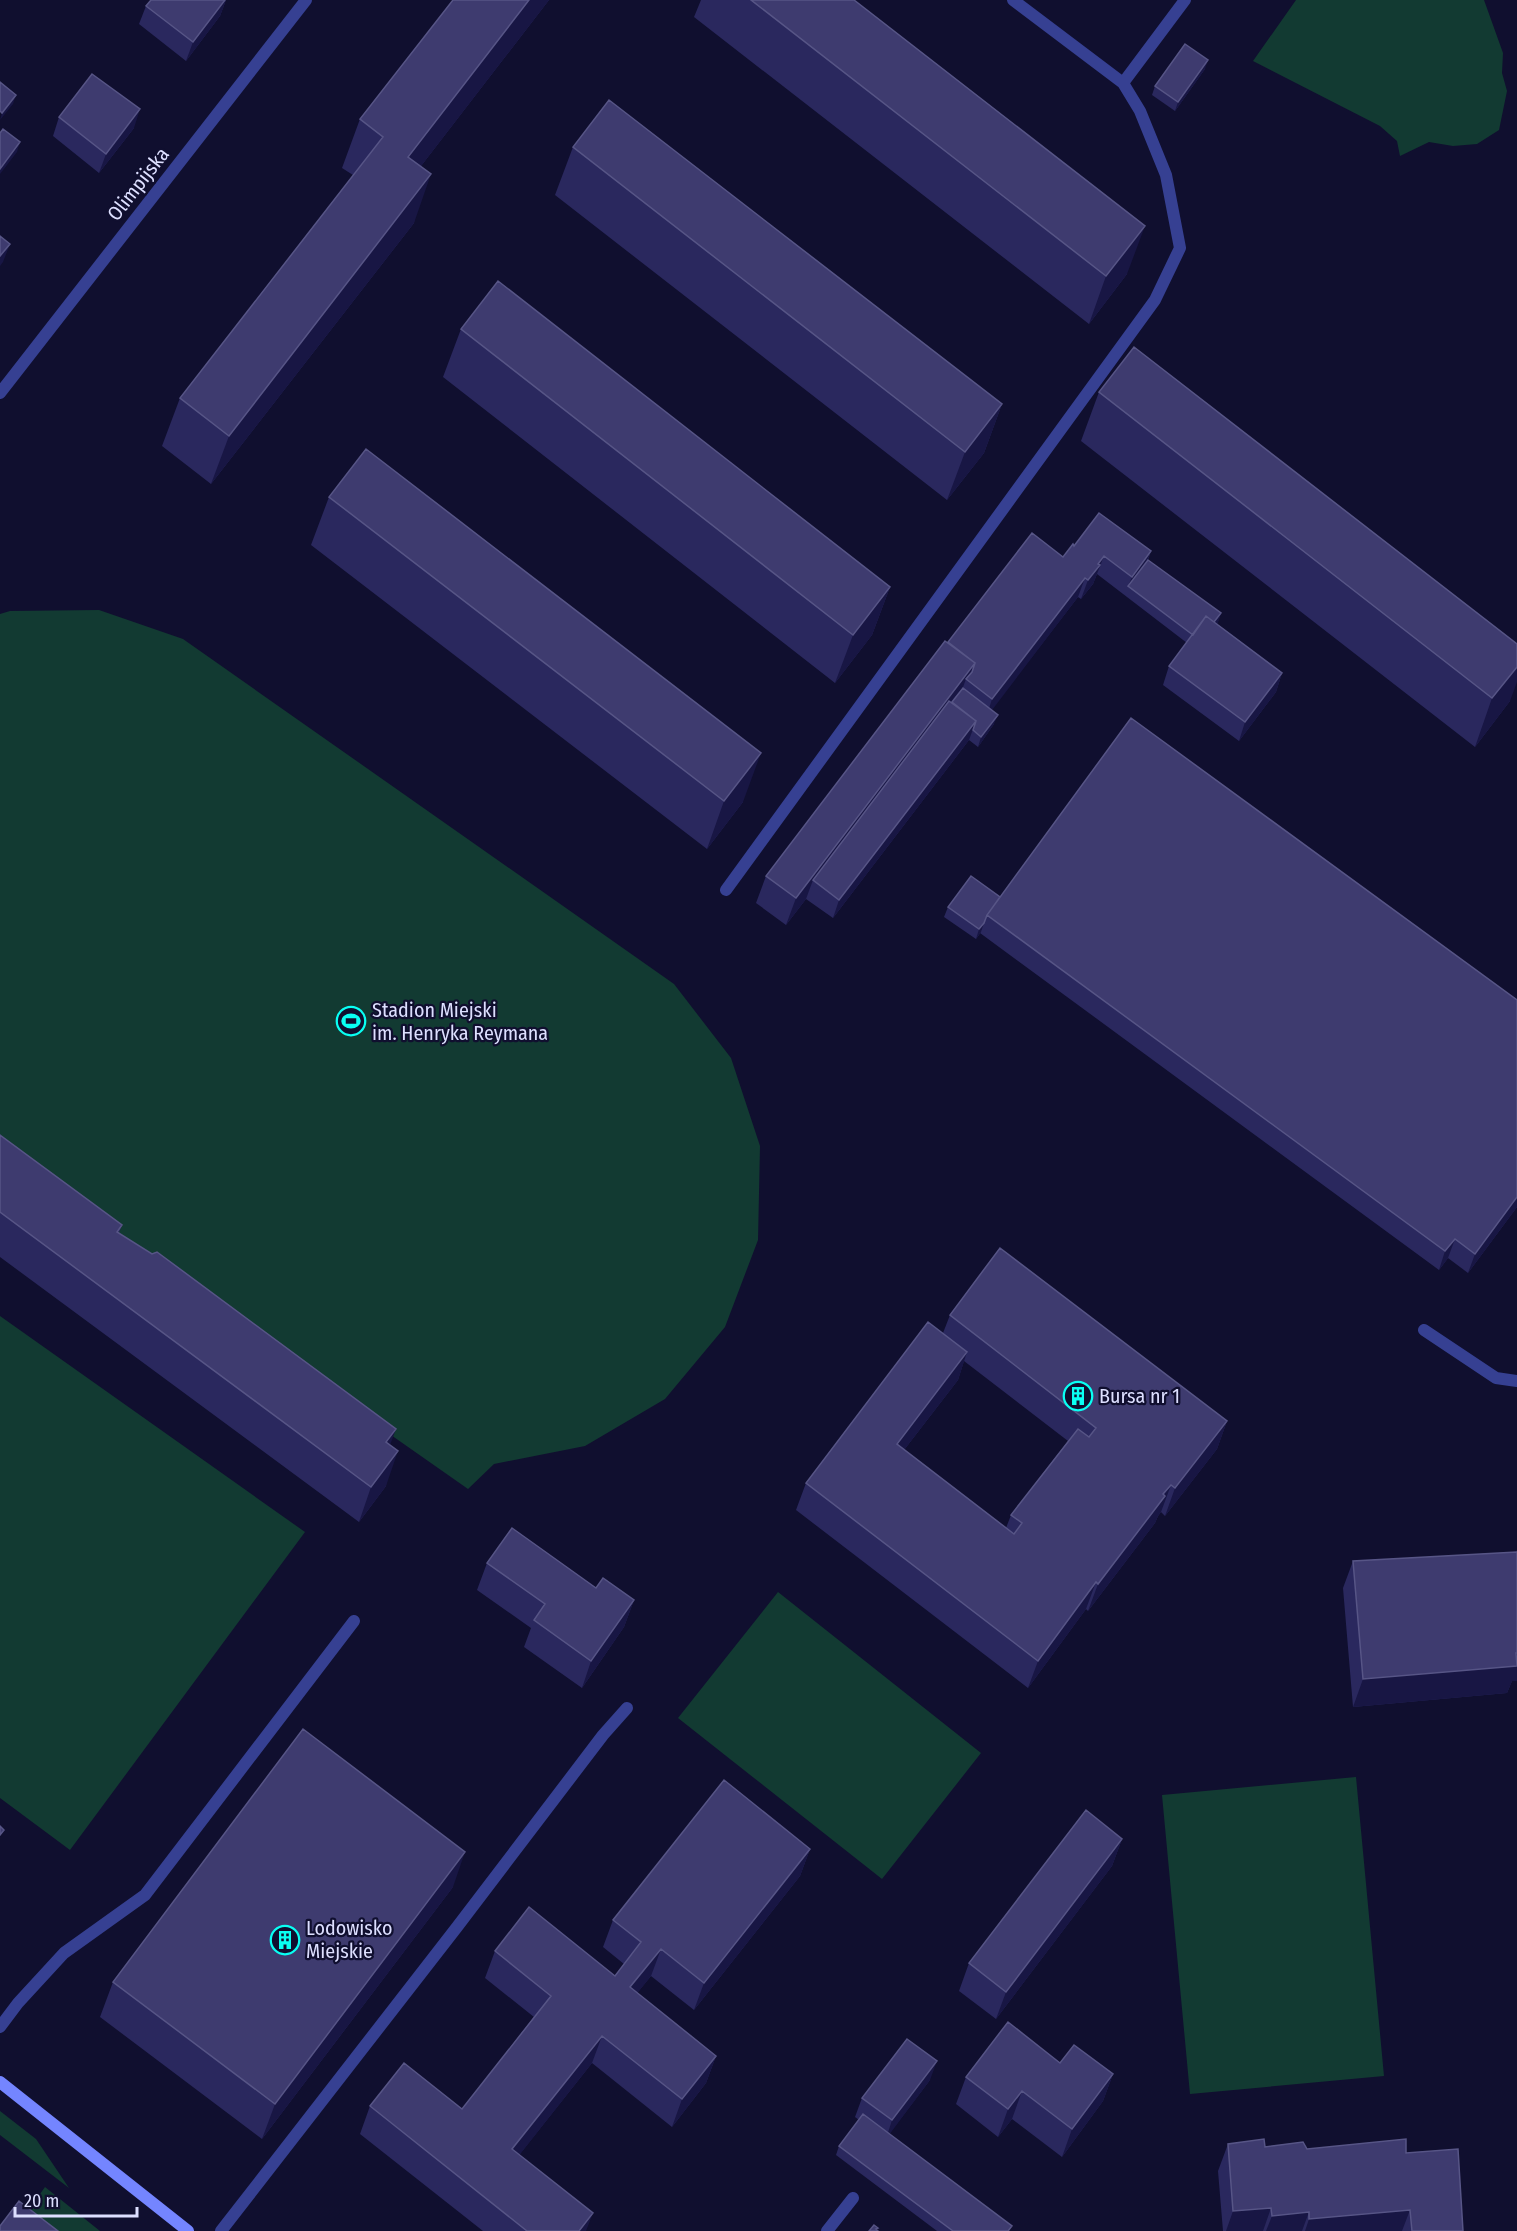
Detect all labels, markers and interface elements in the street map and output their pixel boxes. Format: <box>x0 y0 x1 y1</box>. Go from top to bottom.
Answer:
street label: Olimpijska <box>102 143 174 225</box>
place label: Stadion Miejski im. Henryka Reymana <box>372 998 548 1045</box>
sports icon: Stadion Miejski im. Henryka Reymana <box>335 1005 367 1037</box>
building icon: Bursa nr 1 <box>1062 1380 1094 1412</box>
place label: Bursa nr 1 <box>1099 1384 1180 1408</box>
place label: Lodowisko Miejskie <box>306 1916 393 1963</box>
building icon: Lodowisko Miejskie <box>269 1924 301 1956</box>
scale bar <box>15 2180 136 2218</box>
text: 20 m <box>24 2190 59 2212</box>

